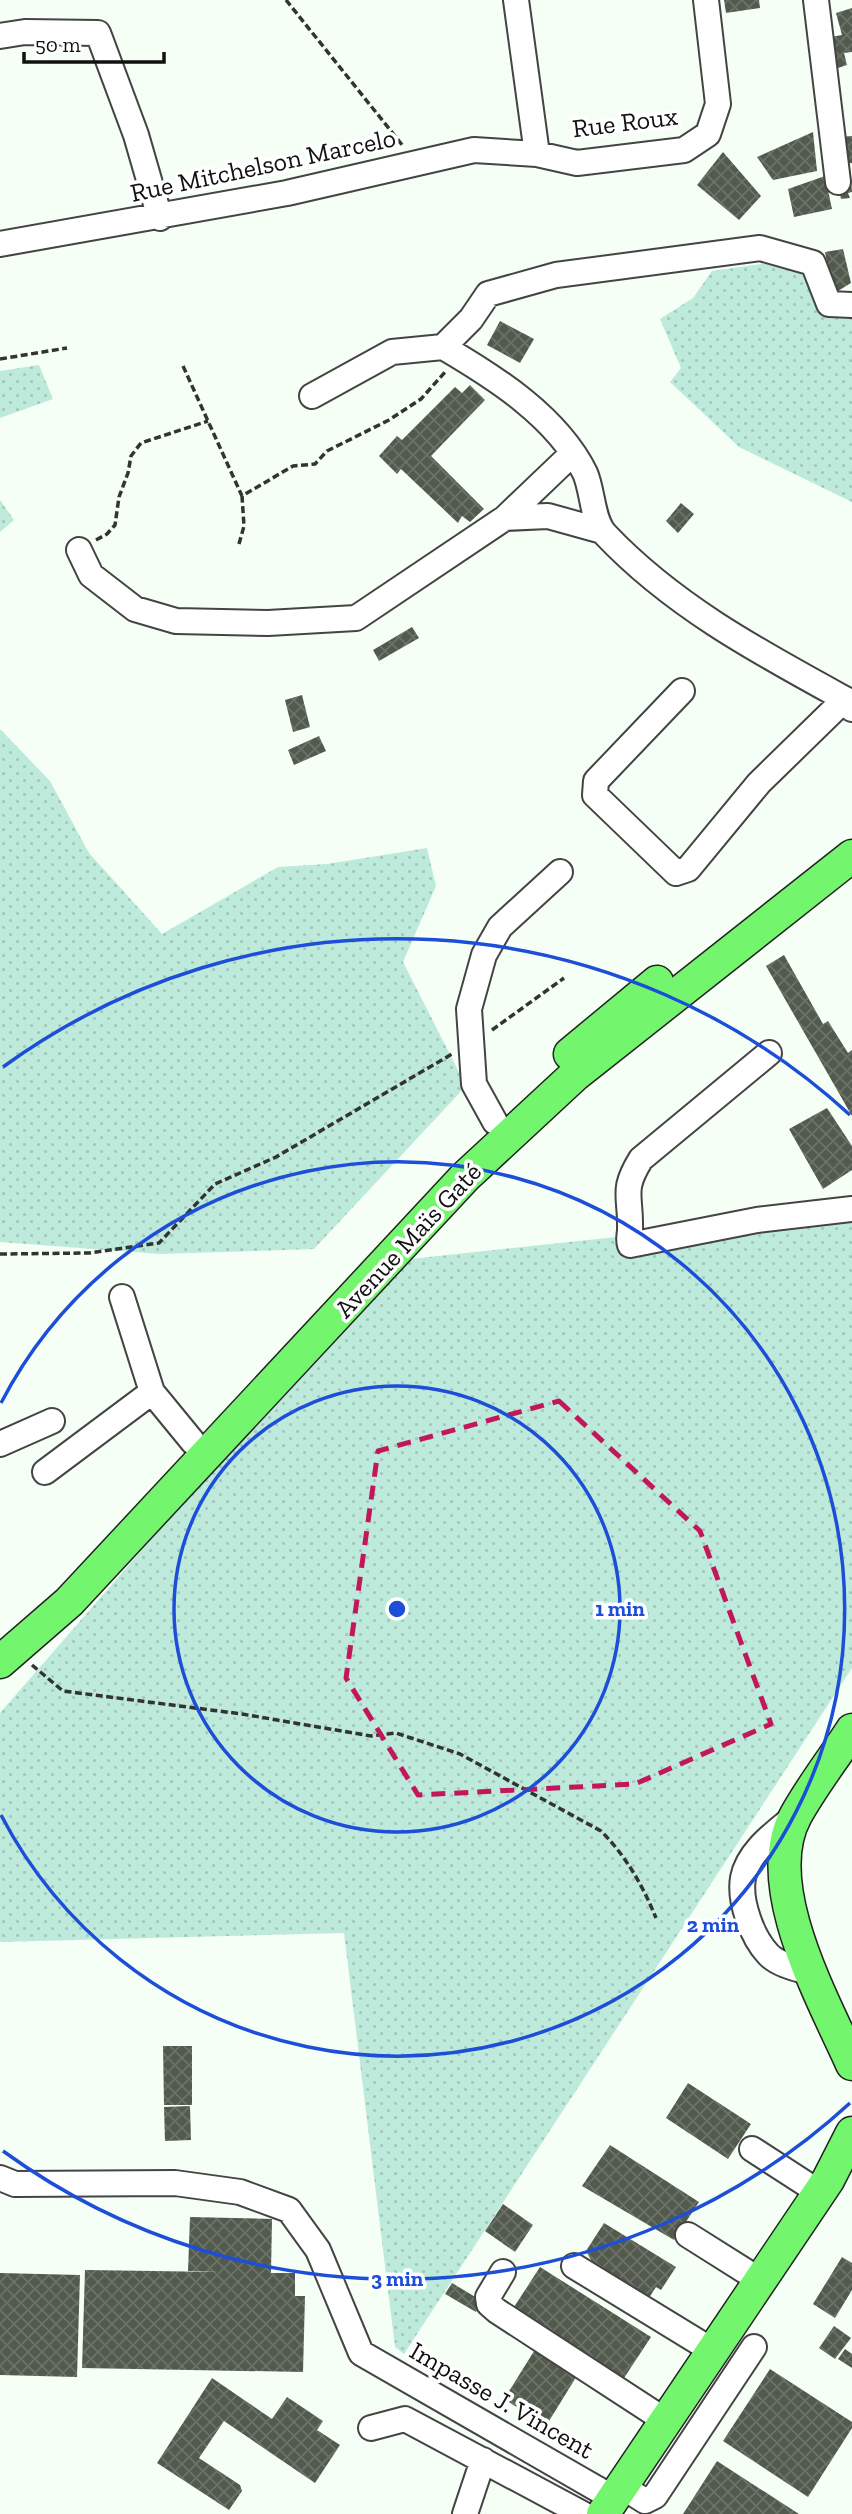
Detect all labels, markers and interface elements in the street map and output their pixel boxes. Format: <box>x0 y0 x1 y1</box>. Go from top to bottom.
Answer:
scale bar <box>24 21 164 65</box>
text: 50 m <box>35 32 81 57</box>
street label: Rue Roux <box>571 100 679 144</box>
street label: Rue Mitchelson Marcelo <box>127 121 399 209</box>
street label: Avenue Maïs Gaté <box>328 1156 488 1324</box>
text: 1 min <box>595 1596 645 1621</box>
centre of rings <box>385 1597 409 1621</box>
text: 2 min <box>687 1912 740 1937</box>
text: 3 min <box>371 2266 424 2291</box>
street label: Impasse J. Vincent <box>404 2334 600 2466</box>

